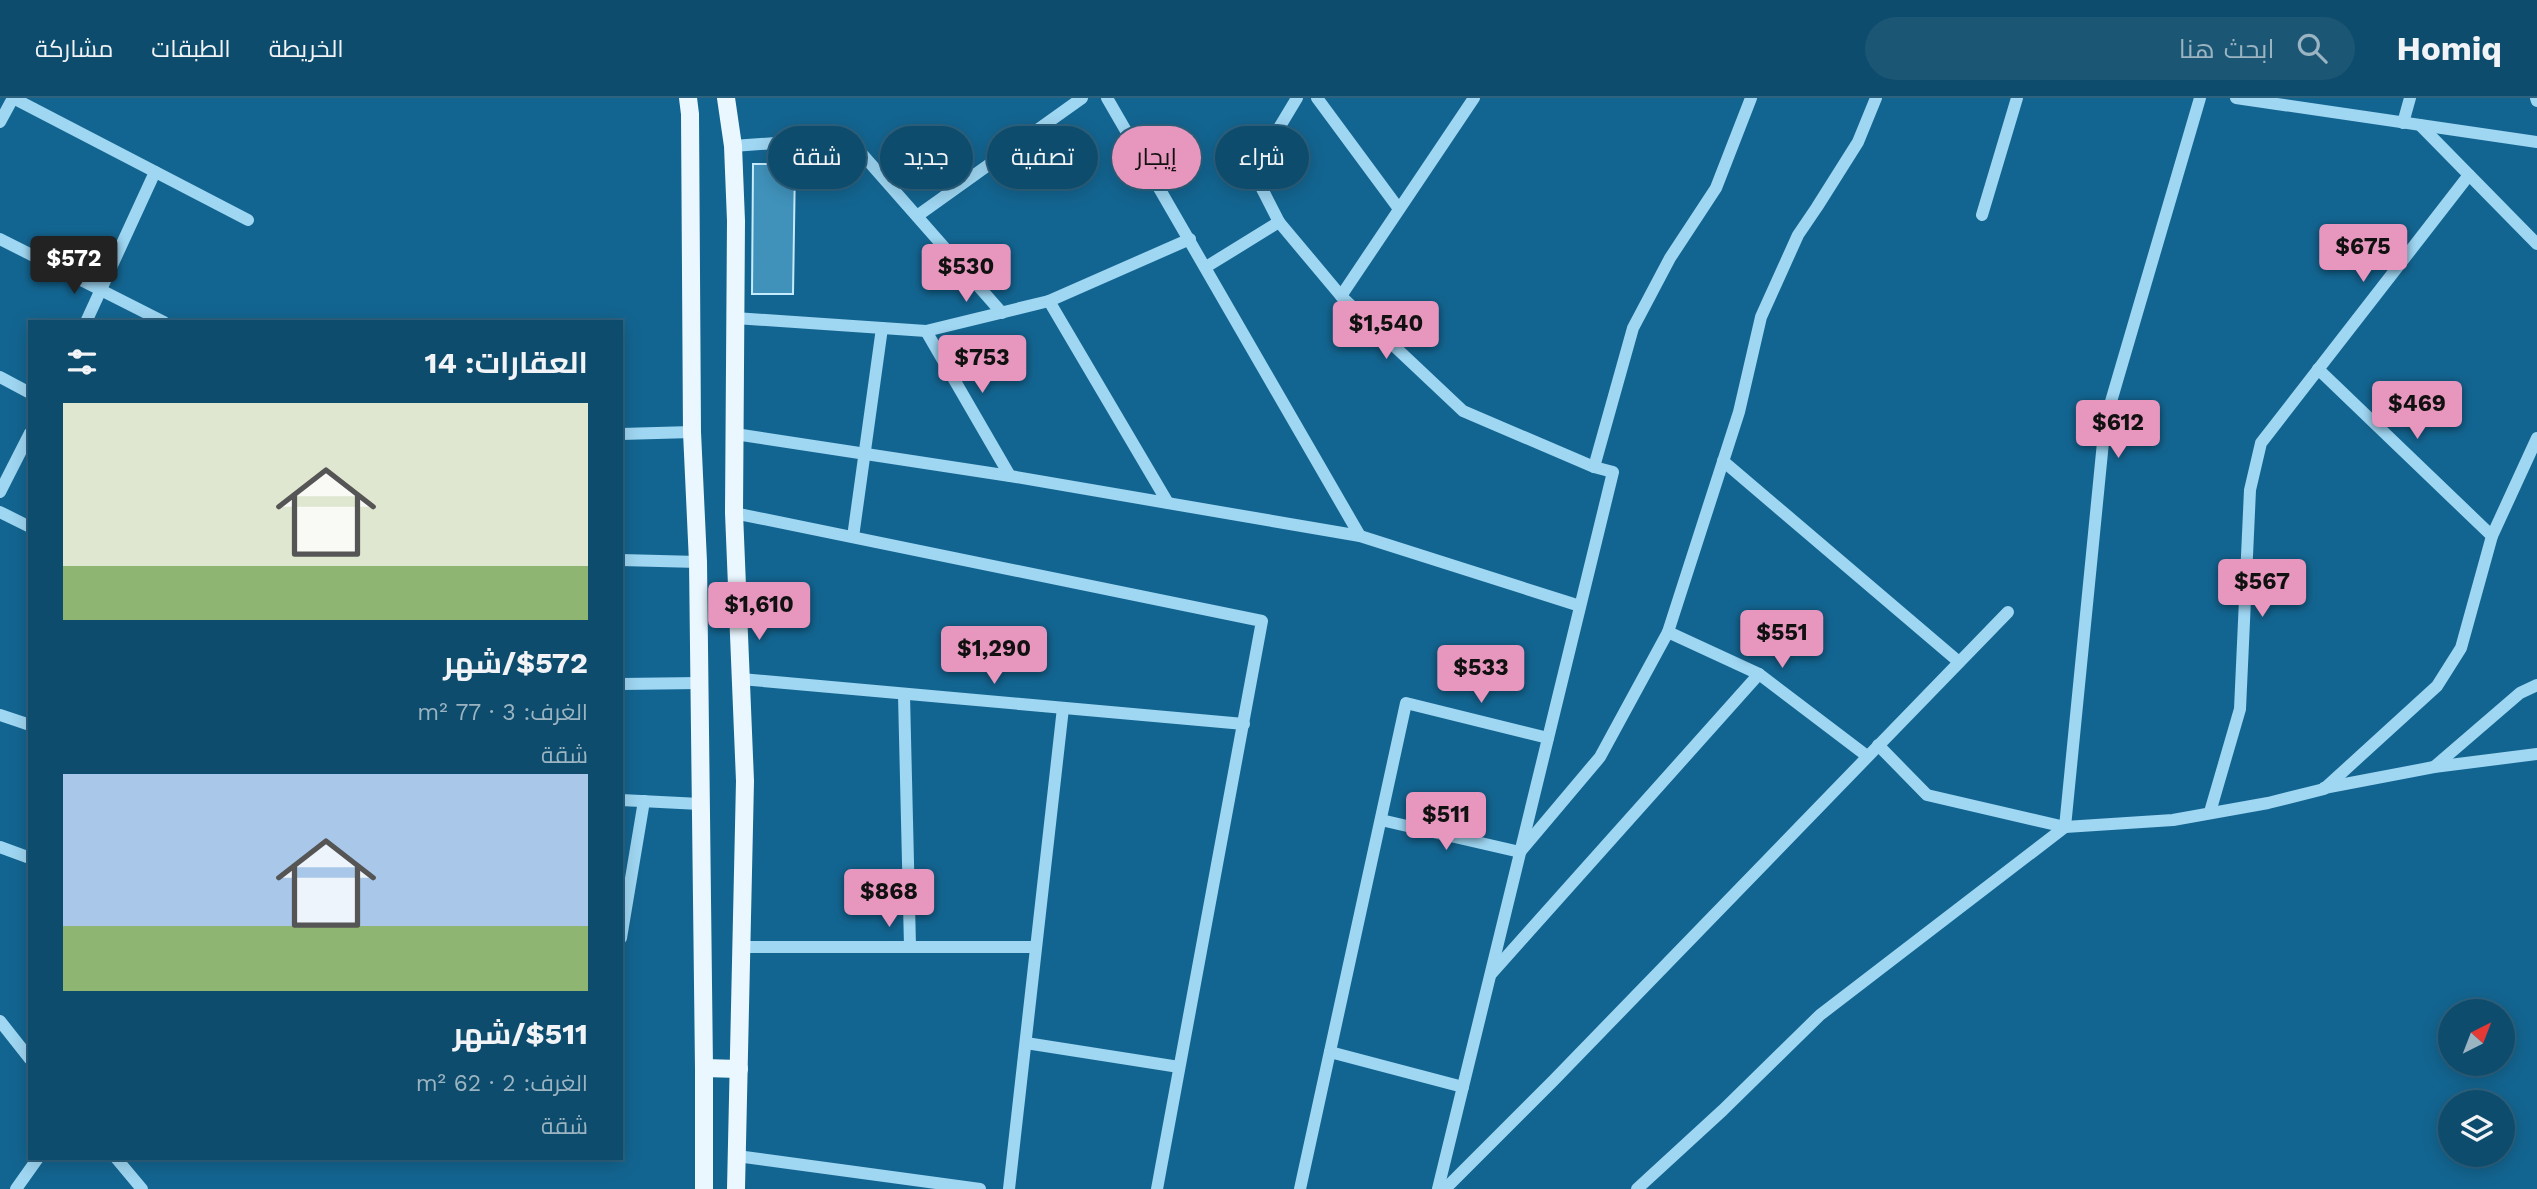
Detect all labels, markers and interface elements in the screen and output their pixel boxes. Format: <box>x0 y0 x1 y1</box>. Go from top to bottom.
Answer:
search box <box>1865 17 2355 80</box>
icon: search <box>2293 29 2331 67</box>
text: Homiq <box>2397 29 2502 68</box>
text: ابحث هنا <box>2179 34 2275 64</box>
text: مشاركة <box>35 35 113 63</box>
text: الطبقات <box>151 35 231 63</box>
text: الخريطة <box>269 35 344 63</box>
chip: شقة <box>768 126 866 189</box>
chip: جديد <box>880 126 973 189</box>
chip: تصفية <box>987 126 1098 189</box>
chip: إيجار <box>1112 126 1201 189</box>
chip: شراء <box>1215 126 1309 189</box>
pin: $675 <box>2322 225 2404 284</box>
text: $675 <box>2335 233 2391 260</box>
pin: $572 <box>33 236 115 296</box>
pin: $530 <box>925 244 1007 304</box>
text: $572 <box>46 245 102 272</box>
text: $530 <box>938 253 994 280</box>
pin: $1,540 <box>1329 302 1443 361</box>
text: $1,540 <box>1349 310 1423 337</box>
pin: $753 <box>941 336 1023 395</box>
icon: filters <box>63 343 101 381</box>
text: $753 <box>954 344 1010 371</box>
text: العقارات: 14 <box>424 345 588 380</box>
pin: $469 <box>2376 382 2458 441</box>
text: $469 <box>2388 390 2446 417</box>
pin: $612 <box>2077 400 2159 460</box>
text: $612 <box>2092 409 2144 436</box>
icon: home <box>263 449 389 575</box>
pin: $567 <box>2221 560 2303 619</box>
text: $567 <box>2234 568 2290 595</box>
pin: $1,610 <box>702 582 816 642</box>
text: $1,610 <box>724 591 794 618</box>
pin: $551 <box>1741 610 1823 670</box>
text: $551 <box>1756 619 1808 646</box>
pin: $1,290 <box>937 626 1051 686</box>
text: $1,290 <box>957 635 1031 662</box>
text: $572/شهر <box>443 645 588 680</box>
pin: $533 <box>1440 646 1522 705</box>
text: $533 <box>1453 654 1509 681</box>
text: الغرف: 3 · 77 m² <box>417 699 588 726</box>
text: شقة <box>541 742 588 769</box>
pin: $511 <box>1405 792 1487 852</box>
text: $511 <box>1422 801 1470 828</box>
icon: home <box>263 820 389 946</box>
pin: $868 <box>848 870 930 929</box>
text: $868 <box>860 878 918 905</box>
north arrow <box>2438 999 2515 1076</box>
map controls <box>2438 999 2515 1167</box>
text: $511/شهر <box>453 1016 588 1051</box>
text: الغرف: 2 · 62 m² <box>416 1070 588 1097</box>
button: layers <box>2438 1090 2515 1167</box>
text: شقة <box>541 1113 588 1140</box>

